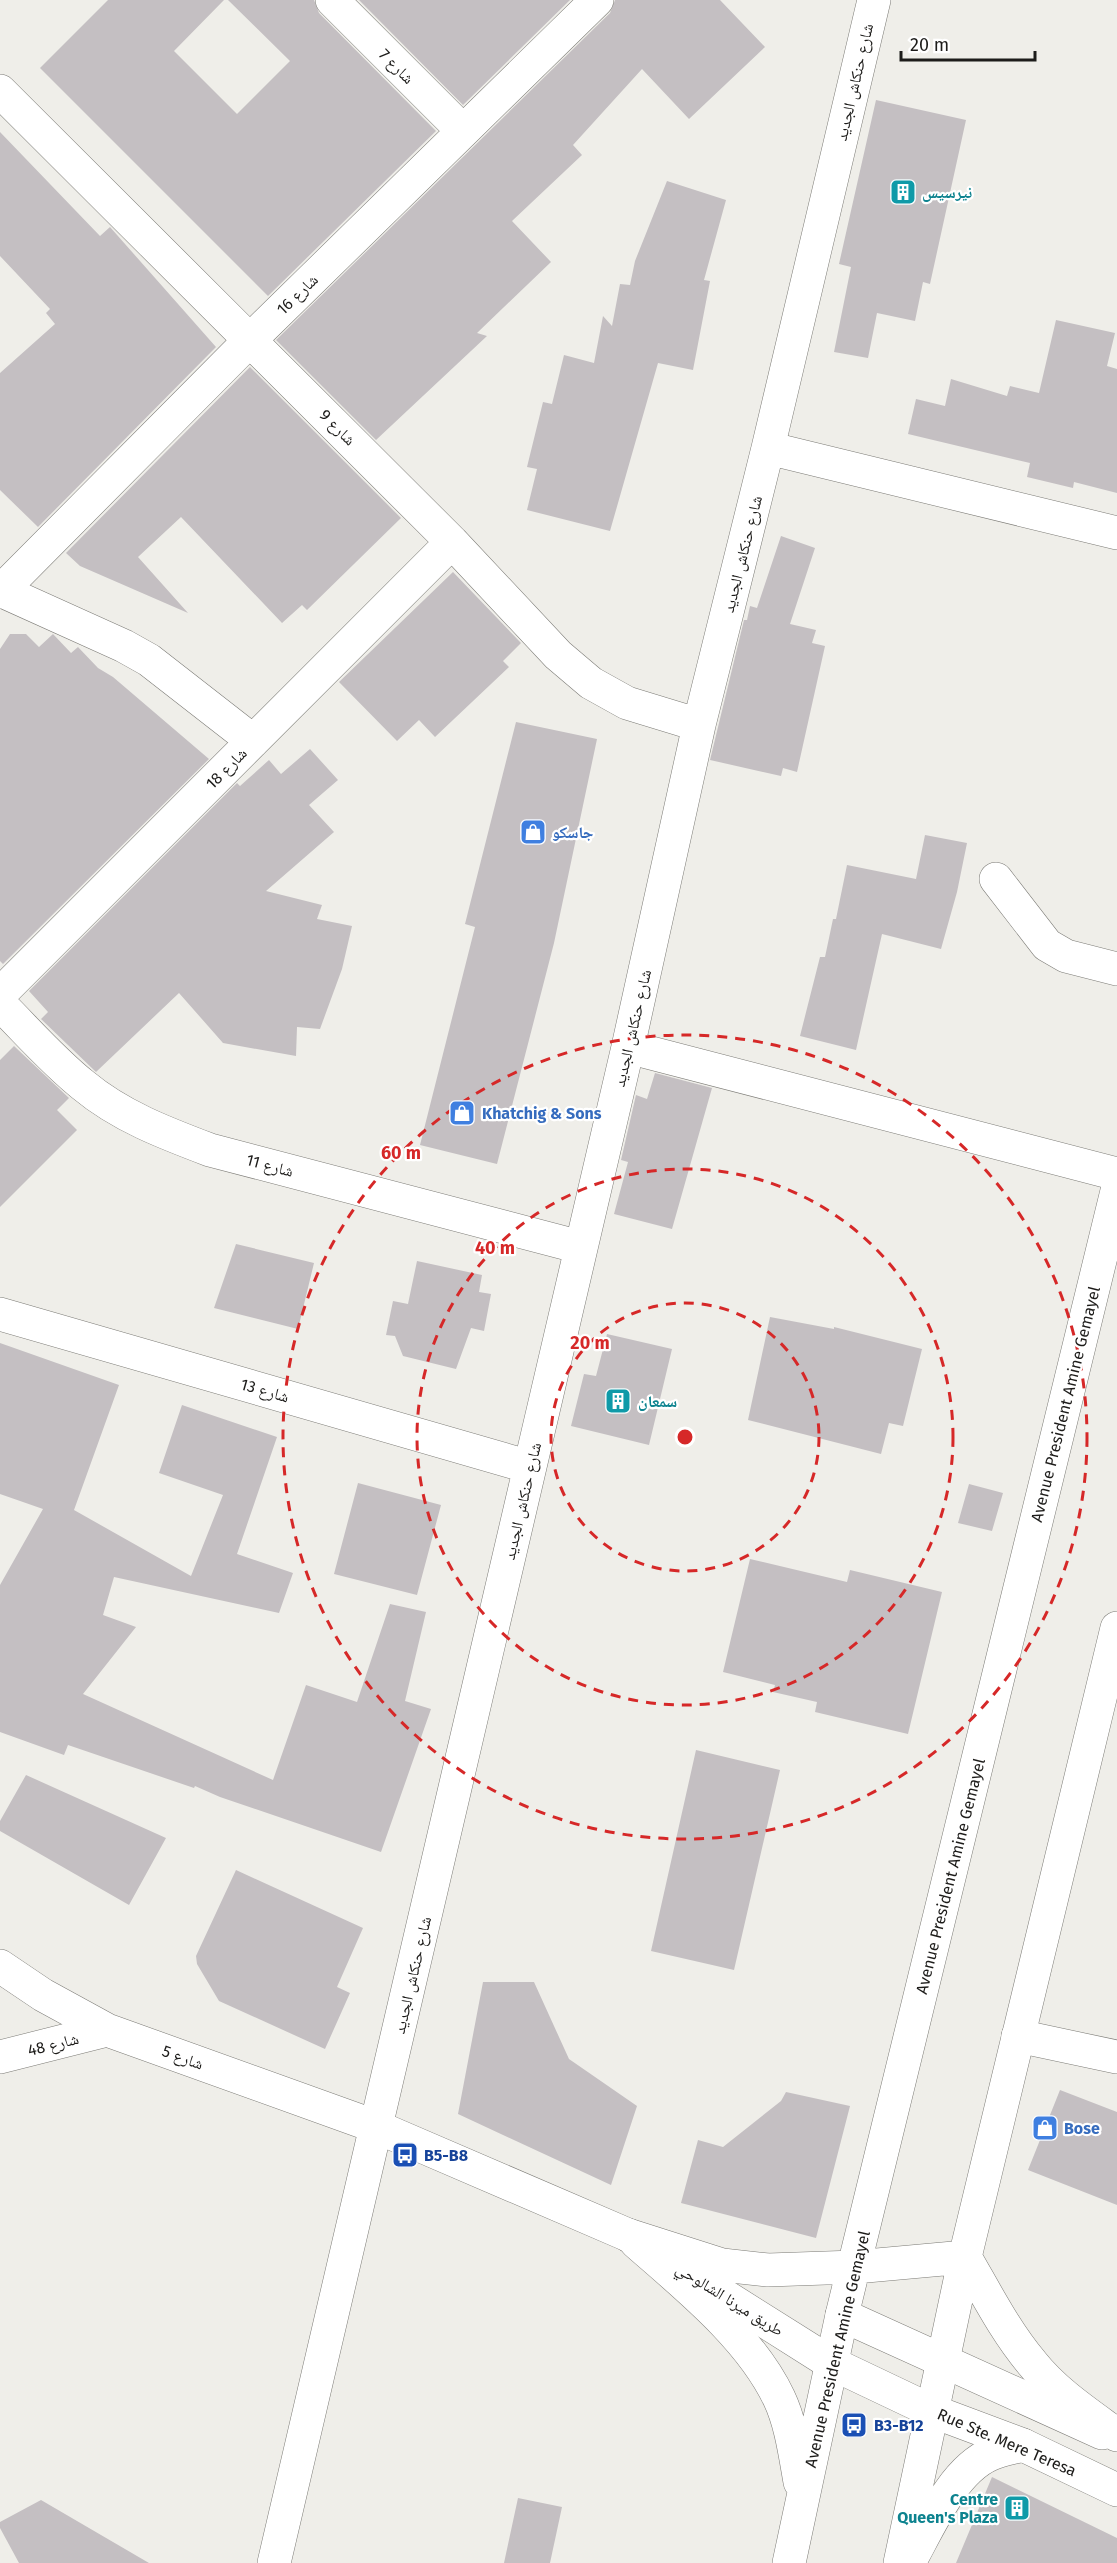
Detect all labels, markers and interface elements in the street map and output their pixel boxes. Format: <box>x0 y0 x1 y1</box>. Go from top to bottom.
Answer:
street label: شارع حنكاش الجديد <box>832 22 878 143</box>
scale bar <box>901 24 1034 62</box>
text: 20 m <box>910 34 949 56</box>
street label: شارع 7 <box>374 45 418 89</box>
building icon: نيرسيس <box>888 177 918 207</box>
place label: نيرسيس <box>922 183 972 202</box>
street label: شارع 16 <box>273 270 323 319</box>
street label: شارع 9 <box>315 405 360 450</box>
street label: شارع حنكاش الجديد <box>719 494 767 615</box>
street label: شارع 18 <box>202 744 252 794</box>
shop icon: جاسكو <box>518 817 548 847</box>
place label: جاسكو <box>552 823 593 842</box>
street label: شارع حنكاش الجديد <box>610 968 656 1089</box>
shop icon: Khatchig & Sons <box>447 1098 477 1128</box>
place label: Khatchig & Sons <box>482 1104 602 1123</box>
text: 60 m <box>381 1142 421 1164</box>
street label: شارع 11 <box>244 1150 296 1182</box>
text: 40 m <box>475 1237 515 1259</box>
street label: Avenue President Amine Gemayel <box>1027 1284 1104 1524</box>
text: 20 m <box>570 1332 610 1354</box>
street label: شارع 13 <box>238 1375 291 1407</box>
building icon: سمعان <box>603 1386 633 1416</box>
place label: سمعان <box>638 1392 677 1411</box>
centre of rings <box>675 1427 695 1447</box>
street label: شارع حنكاش الجديد <box>500 1441 546 1562</box>
street label: Avenue President Amine Gemayel <box>912 1756 989 1996</box>
street label: شارع حنكاش الجديد <box>390 1915 436 2036</box>
street label: شارع 48 <box>26 2029 81 2061</box>
street label: شارع 5 <box>159 2041 206 2075</box>
shop icon: Bose <box>1030 2113 1060 2143</box>
place label: Bose <box>1064 2119 1100 2138</box>
bus stop icon: B5-B8 <box>390 2140 420 2170</box>
place label: B5-B8 <box>424 2146 468 2165</box>
street label: Avenue President Amine Gemayel <box>801 2229 874 2469</box>
street label: طريق ميرنا الشالوحي <box>671 2259 787 2343</box>
street label: Rue Ste. Mere Teresa <box>934 2405 1079 2480</box>
bus stop icon: B3-B12 <box>839 2410 869 2440</box>
place label: B3-B12 <box>874 2416 924 2435</box>
place label: Centre Queen's Plaza <box>897 2490 998 2527</box>
building icon: Centre Queen's Plaza <box>1002 2493 1032 2523</box>

